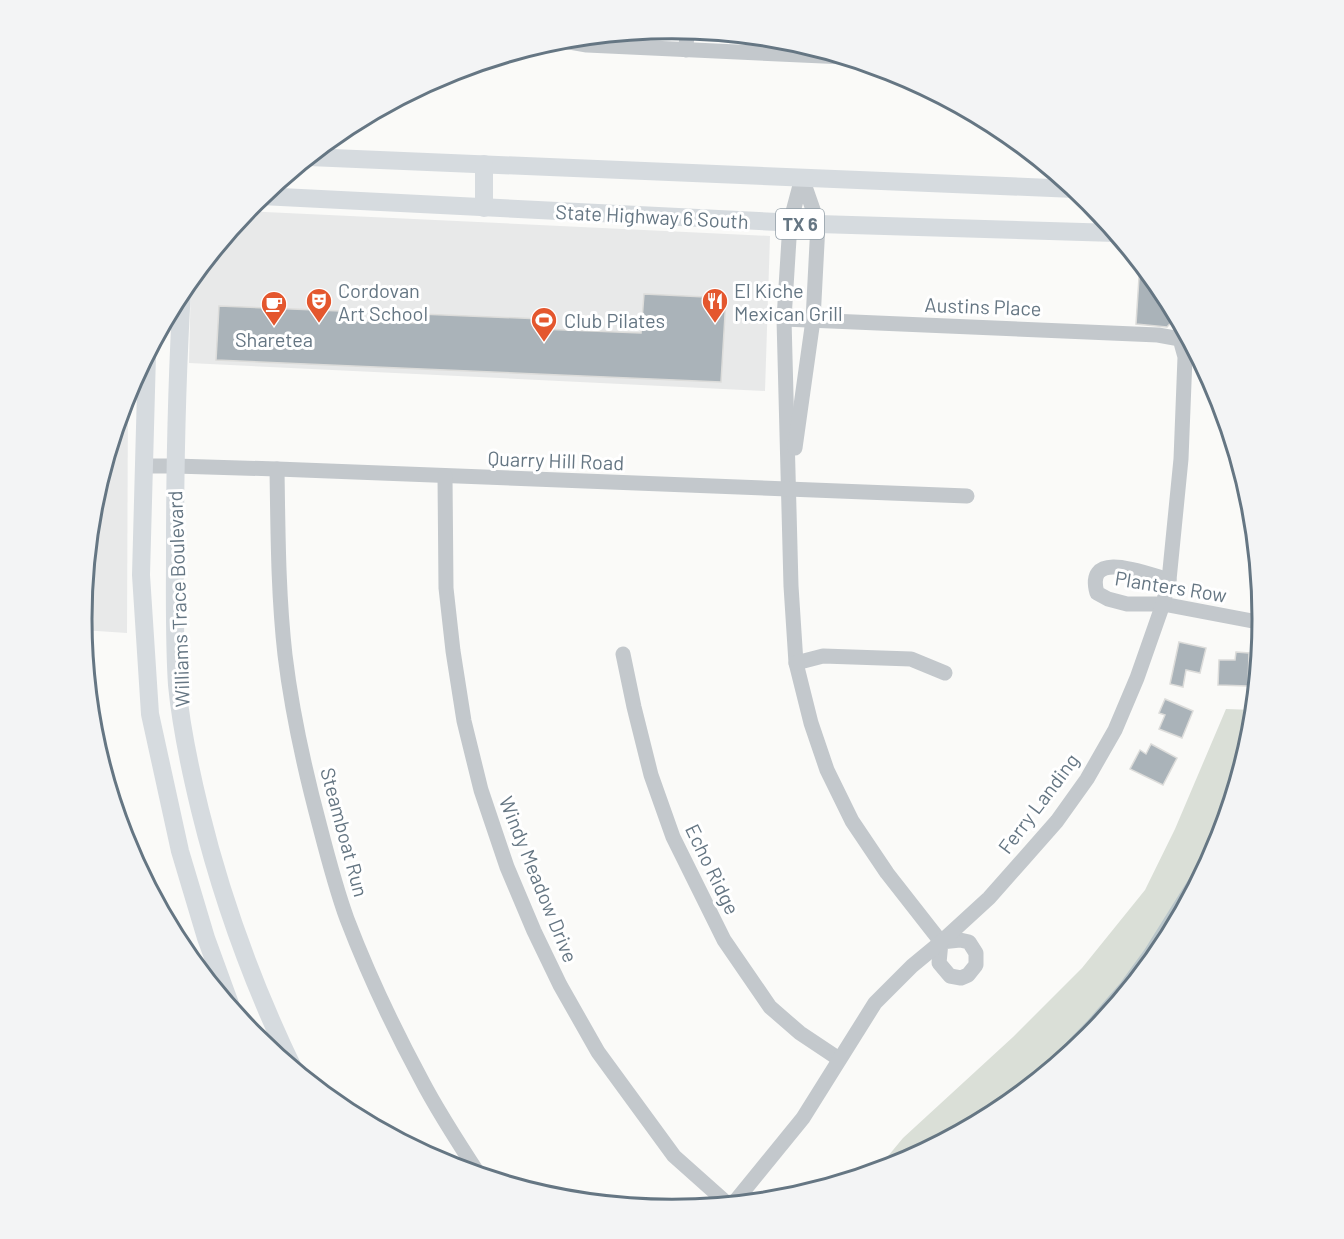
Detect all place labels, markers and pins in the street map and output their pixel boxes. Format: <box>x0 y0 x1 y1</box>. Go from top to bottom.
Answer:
place label: Cordovan Art School <box>338 278 428 325</box>
place label: El Kiche Mexican Grill <box>734 278 843 325</box>
theatre icon: Cordovan Art School <box>304 286 334 324</box>
restaurant icon: El Kiche Mexican Grill <box>700 286 730 324</box>
cafe icon: Sharetea <box>259 289 289 327</box>
sports icon: Club Pilates <box>529 305 559 343</box>
place label: Club Pilates <box>564 308 665 332</box>
place label: Sharetea <box>235 327 313 351</box>

